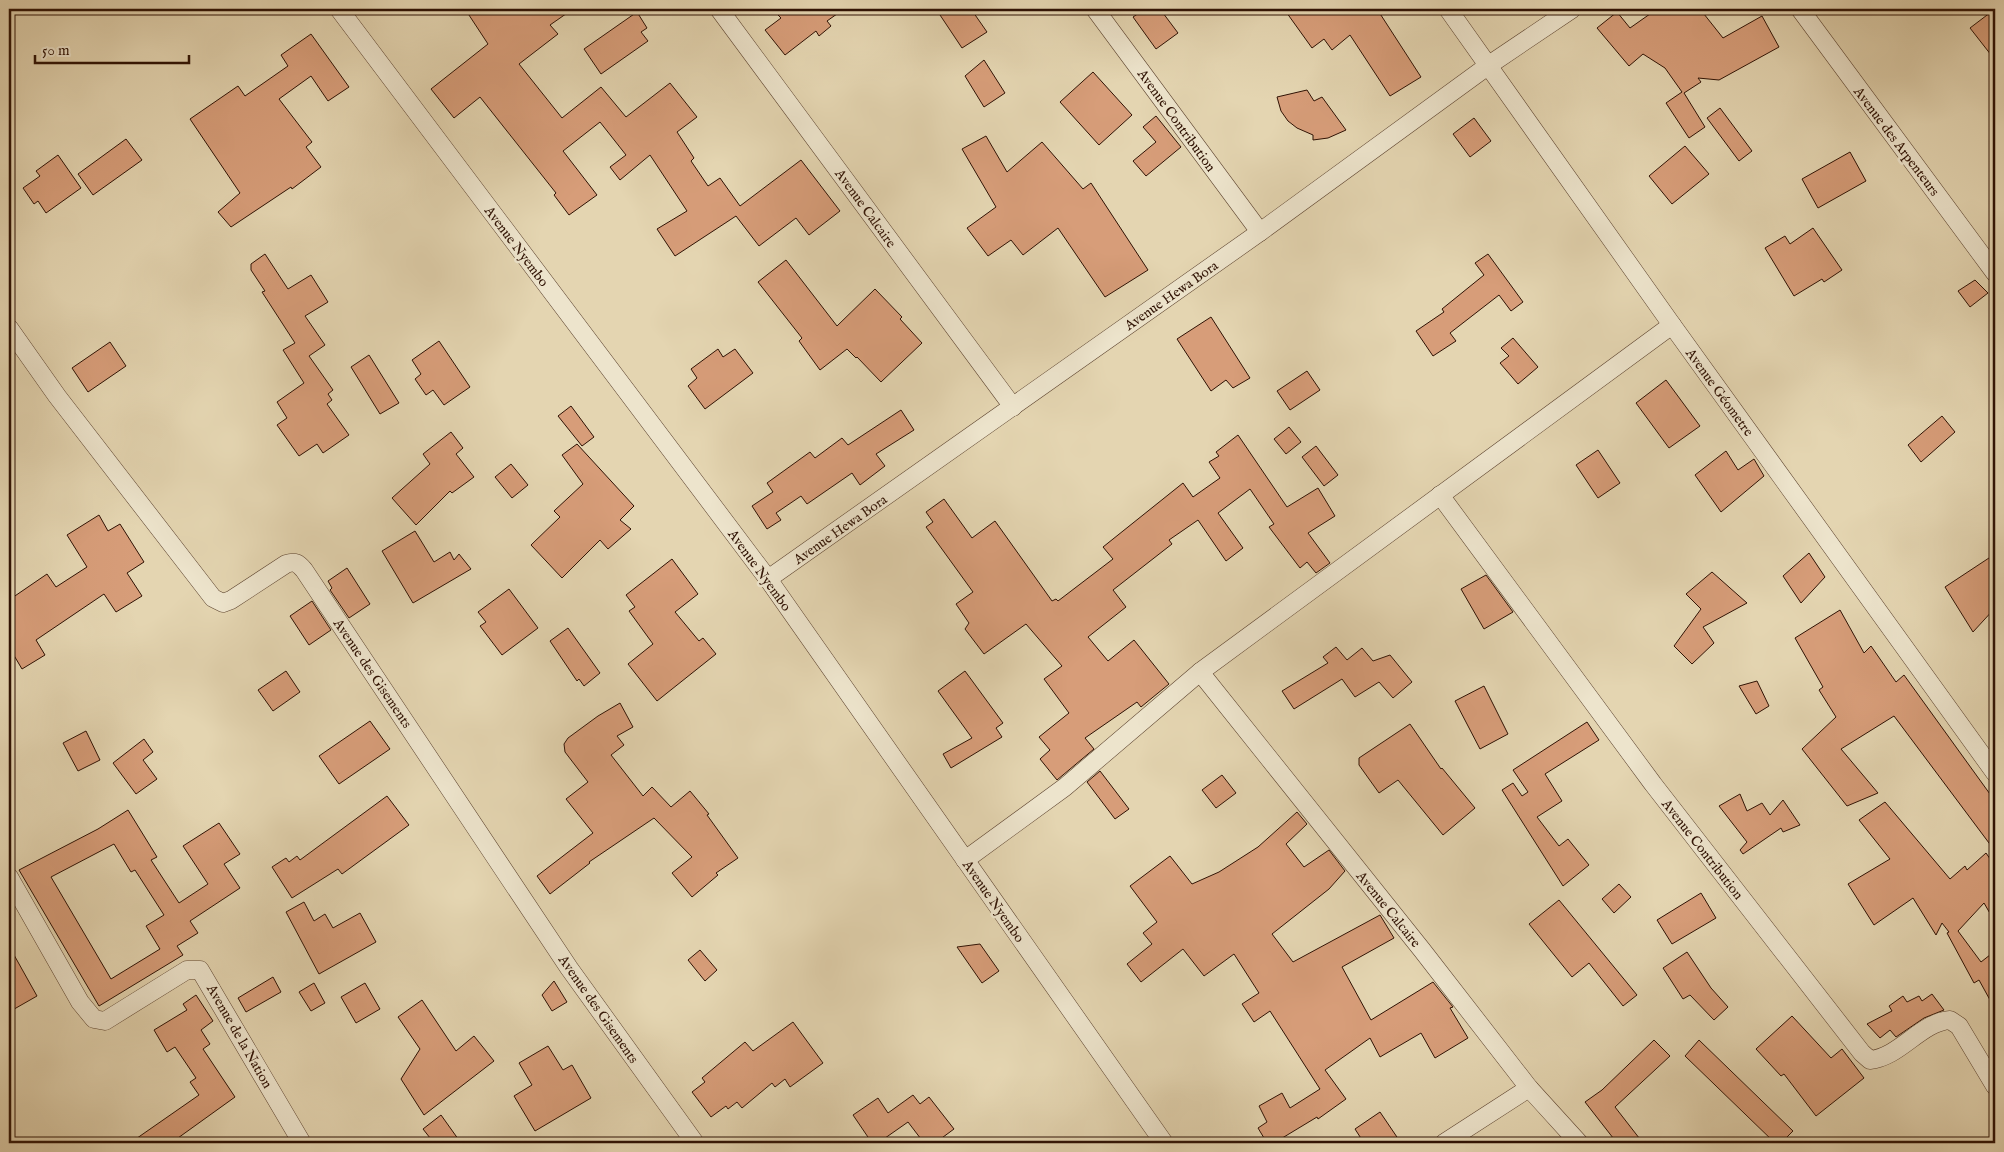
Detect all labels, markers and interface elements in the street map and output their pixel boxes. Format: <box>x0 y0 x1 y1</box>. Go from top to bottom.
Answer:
scale bar <box>35 32 189 64</box>
text: 50 m <box>42 41 70 60</box>
street label: Avenue Contribution <box>1132 65 1220 176</box>
street label: Avenue des Arpenteurs <box>1849 83 1943 200</box>
street label: Avenue Calcaire <box>830 165 900 252</box>
street label: Avenue Nyembo <box>479 202 553 291</box>
street label: Avenue Hewa Bora <box>1120 256 1223 335</box>
street label: Avenue Géometre <box>1681 344 1758 441</box>
street label: Avenue Hewa Bora <box>789 490 892 569</box>
street label: Avenue Nyembo <box>723 525 795 615</box>
street label: Avenue des Gisements <box>328 615 416 732</box>
street label: Avenue Contribution <box>1657 795 1747 904</box>
street label: Avenue Nyembo <box>958 856 1029 947</box>
street label: Avenue Calcaire <box>1351 867 1425 952</box>
street label: Avenue des Gisements <box>553 951 642 1067</box>
street label: Avenue de la Nation <box>202 980 276 1092</box>

